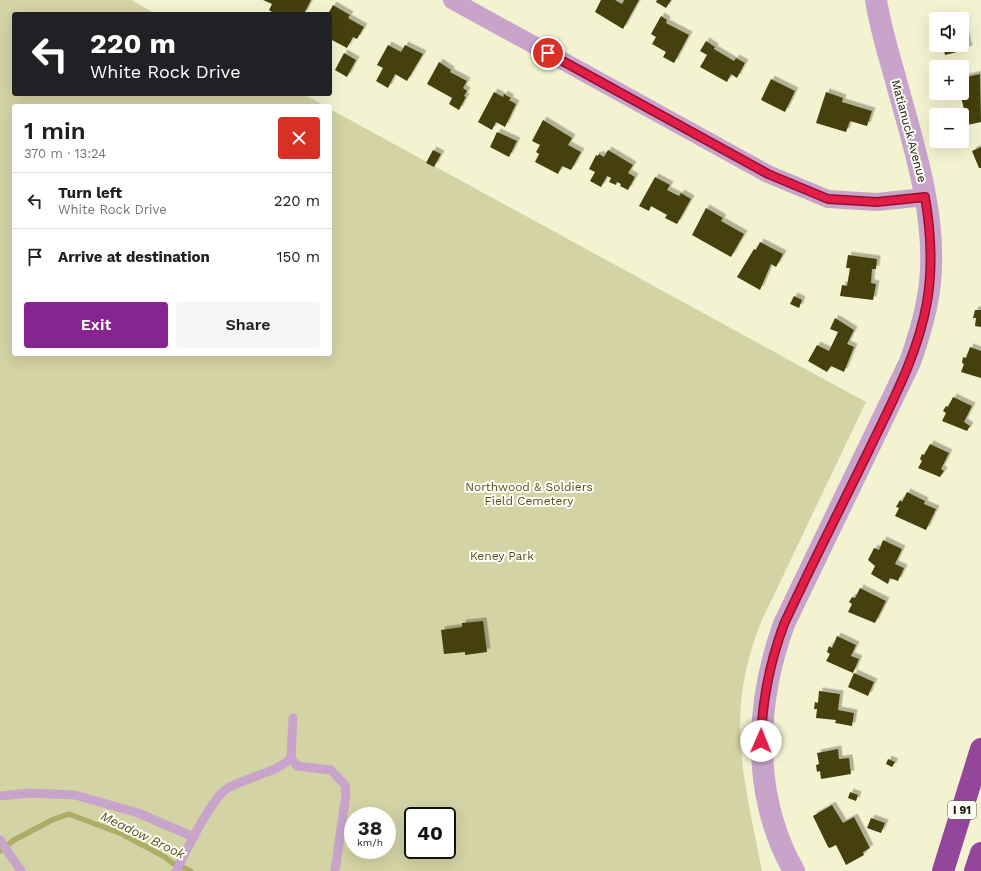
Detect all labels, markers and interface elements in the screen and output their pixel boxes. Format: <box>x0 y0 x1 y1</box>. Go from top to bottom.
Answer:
map controls <box>929 12 969 148</box>
button: sound <box>929 12 969 52</box>
text: 220 m <box>90 27 176 60</box>
icon: left <box>24 28 76 80</box>
pin <box>531 36 565 70</box>
icon: arrive <box>537 42 559 64</box>
button: + <box>929 60 969 100</box>
text: White Rock Drive <box>90 61 241 82</box>
street label: Matianuck Avenue <box>889 78 929 184</box>
button: − <box>929 108 969 148</box>
text: 1 min <box>24 117 86 145</box>
button: close <box>278 117 320 159</box>
text: 370 m · 13:24 <box>24 146 106 161</box>
text: Turn left <box>58 184 122 202</box>
icon: left <box>24 190 46 212</box>
text: 220 m <box>274 192 320 210</box>
text: White Rock Drive <box>58 202 167 217</box>
icon: arrive <box>24 246 46 268</box>
text: Arrive at destination <box>58 248 210 266</box>
text: 150 m <box>277 248 320 266</box>
button: Exit <box>24 302 168 348</box>
button: Share <box>176 302 320 348</box>
park label: Northwood & Soldiers Field Cemetery <box>465 480 593 508</box>
park label: Keney Park <box>470 549 534 563</box>
position arrow <box>740 720 782 762</box>
road number: I 91 <box>948 801 976 819</box>
speed limit sign: 40 <box>404 807 456 859</box>
water label: Meadow Brook <box>99 808 188 862</box>
text: 38 <box>358 816 382 840</box>
text: km/h <box>357 837 383 848</box>

